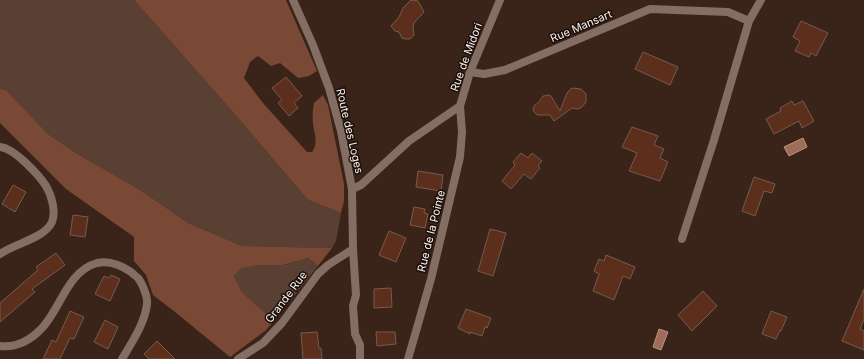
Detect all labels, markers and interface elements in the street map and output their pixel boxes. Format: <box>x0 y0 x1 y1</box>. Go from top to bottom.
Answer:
street label: Rue Mansart <box>548 7 614 45</box>
street label: Rue de Midori <box>447 21 485 93</box>
street label: Route des Loges <box>333 87 367 175</box>
street label: Rue de la Pointe <box>414 189 448 273</box>
street label: Grande Rue <box>262 268 310 326</box>

